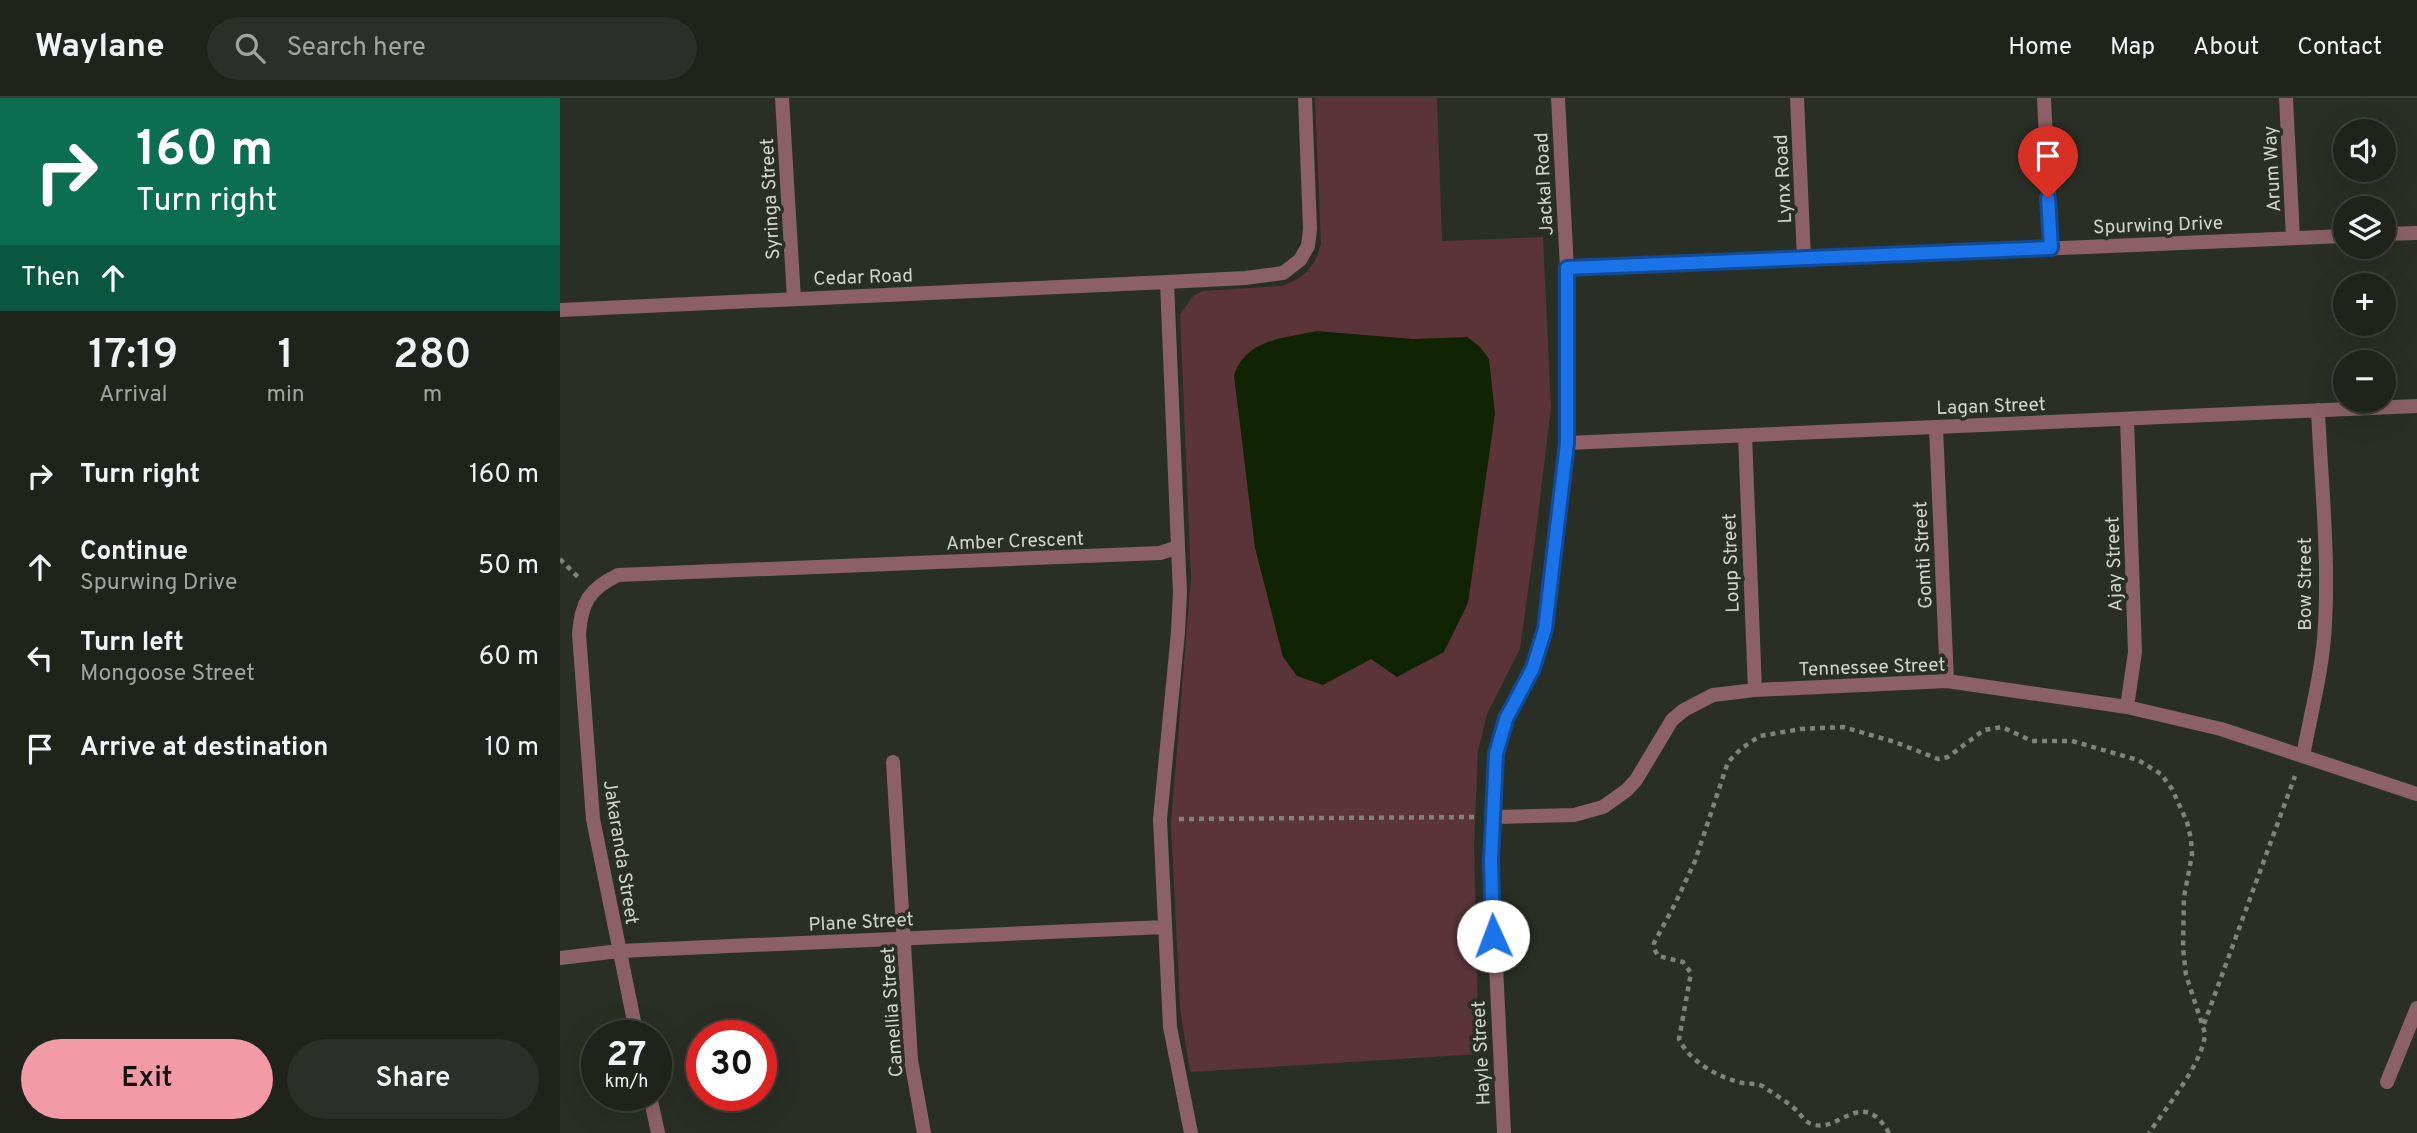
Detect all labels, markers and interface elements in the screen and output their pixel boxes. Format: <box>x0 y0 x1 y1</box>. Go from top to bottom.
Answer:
search box <box>207 17 697 80</box>
text: Waylane <box>35 27 165 69</box>
icon: search <box>231 29 269 67</box>
text: Search here <box>287 32 426 65</box>
text: Home <box>2008 33 2072 63</box>
text: Map <box>2110 33 2155 63</box>
text: About <box>2193 33 2259 63</box>
text: Contact <box>2297 33 2382 63</box>
map controls <box>2333 119 2396 413</box>
button: sound <box>2333 119 2396 182</box>
text: 160 m <box>136 121 273 183</box>
street label: Arum Way <box>2259 125 2287 213</box>
icon: right <box>21 126 112 217</box>
pin <box>2018 126 2078 198</box>
street label: Jackal Road <box>1530 132 1560 236</box>
street label: Lynx Road <box>1770 134 1798 224</box>
street label: Syringa Street <box>756 137 786 260</box>
icon: arrive <box>2029 137 2067 175</box>
text: Turn right <box>136 182 278 222</box>
button: layers <box>2333 196 2396 259</box>
street label: Spurwing Drive <box>2093 212 2223 240</box>
icon: ahead <box>94 259 132 297</box>
text: Then <box>21 262 80 295</box>
street label: Cedar Road <box>813 264 913 292</box>
button: + <box>2333 273 2396 336</box>
text: 17:19 <box>88 330 178 383</box>
text: 1 <box>277 330 294 383</box>
text: 280 <box>393 330 472 383</box>
button: − <box>2333 350 2396 413</box>
text: Arrival <box>99 381 168 410</box>
text: min <box>267 381 305 410</box>
text: m <box>423 381 442 410</box>
street label: Lagan Street <box>1936 393 2046 421</box>
icon: right <box>21 457 59 495</box>
text: Turn right <box>80 459 200 492</box>
text: 160 m <box>469 459 539 492</box>
street label: Gomti Street <box>1909 500 1939 609</box>
street label: Loup Street <box>1718 513 1746 613</box>
street label: Ajay Street <box>2101 516 2129 612</box>
street label: Amber Crescent <box>946 528 1084 556</box>
text: Continue <box>80 536 188 569</box>
street label: Bow Street <box>2294 537 2318 631</box>
icon: ahead <box>21 548 59 586</box>
text: 50 m <box>478 550 539 583</box>
text: Spurwing Drive <box>80 569 237 598</box>
text: Turn left <box>80 627 184 660</box>
icon: left <box>21 639 59 677</box>
text: 60 m <box>479 641 539 674</box>
street label: Tennessee Street <box>1798 653 1946 683</box>
text: Mongoose Street <box>80 660 255 689</box>
icon: arrive <box>21 730 59 768</box>
text: Arrive at destination <box>80 732 328 765</box>
text: 10 m <box>484 732 539 765</box>
street label: Jakaranda Street <box>597 778 643 926</box>
position arrow <box>1456 899 1530 973</box>
street label: Plane Street <box>808 908 914 938</box>
street label: Camellia Street <box>876 946 910 1078</box>
street label: Hayle Street <box>1467 1000 1497 1106</box>
speed limit sign: 30 <box>686 1020 777 1111</box>
text: 27 <box>607 1034 646 1078</box>
button: Exit <box>21 1039 273 1119</box>
button: Share <box>287 1039 539 1119</box>
text: km/h <box>605 1071 648 1094</box>

